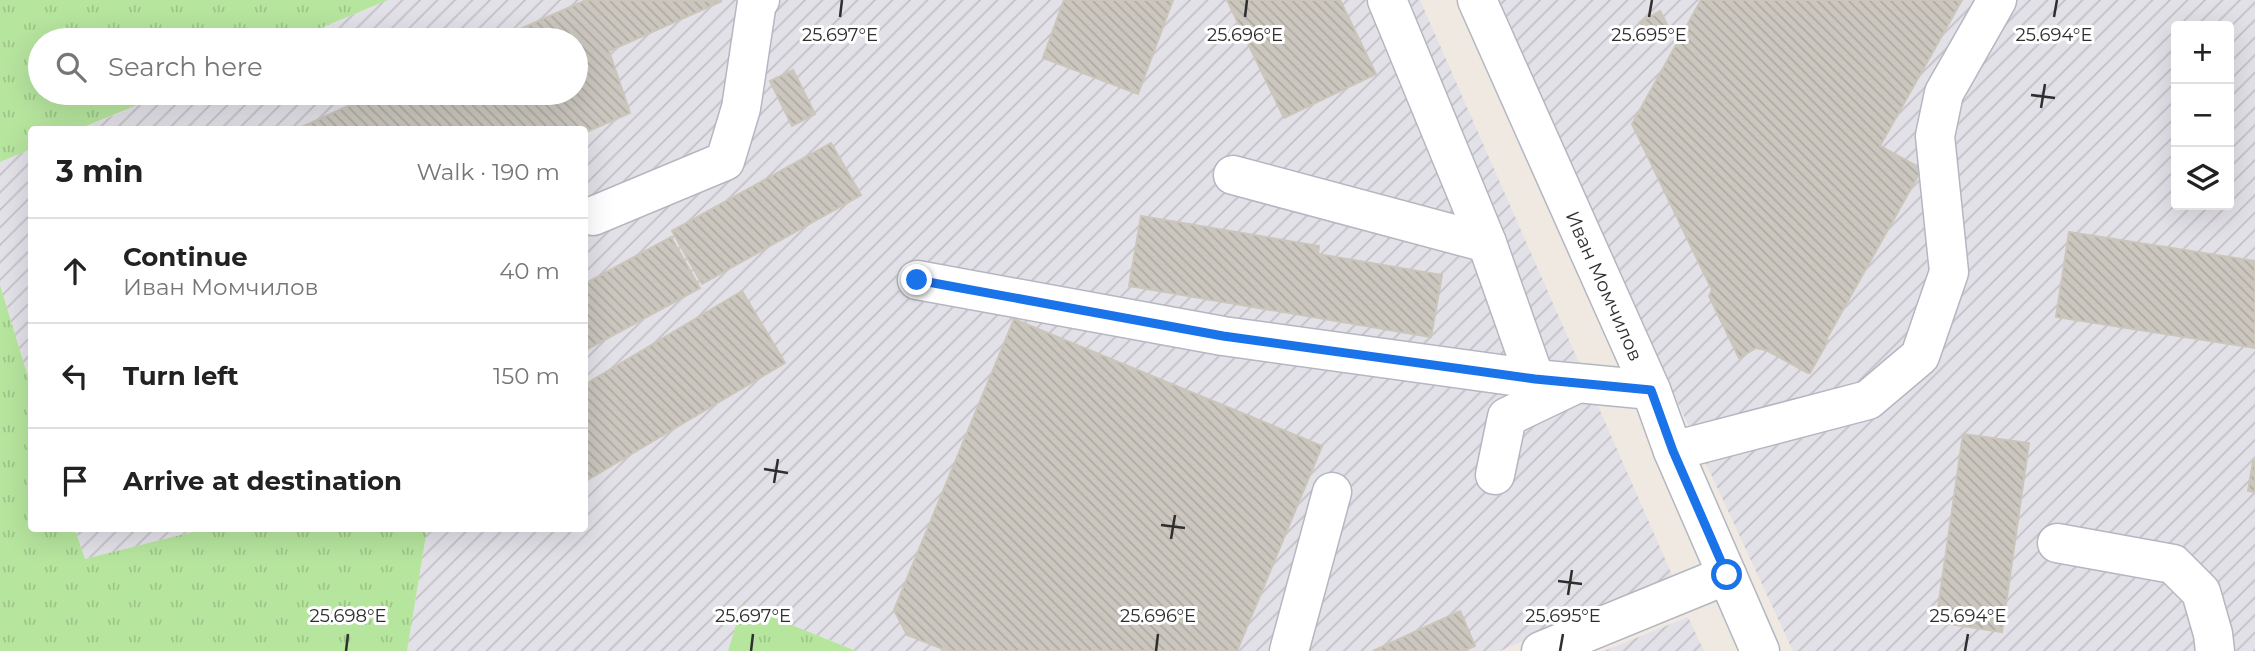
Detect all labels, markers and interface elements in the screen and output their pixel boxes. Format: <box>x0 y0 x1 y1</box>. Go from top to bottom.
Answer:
map controls <box>2171 21 2234 210</box>
button: + <box>2171 21 2234 84</box>
text: 25.697°E <box>802 24 878 46</box>
text: 25.696°E <box>1207 24 1283 46</box>
text: 25.695°E <box>1611 24 1687 46</box>
text: 25.694°E <box>2016 24 2092 46</box>
search box <box>28 28 588 105</box>
icon: search <box>52 48 90 86</box>
text: Search here <box>108 51 263 83</box>
button: − <box>2171 84 2234 147</box>
button: layers <box>2171 147 2234 210</box>
text: 3 min <box>56 153 143 190</box>
text: Walk · 190 m <box>416 158 560 186</box>
street label: Иван Момчилов <box>1561 207 1648 364</box>
text: Continue <box>123 241 248 273</box>
icon: ahead <box>56 252 94 290</box>
text: 40 m <box>499 257 560 285</box>
route end <box>901 264 932 295</box>
text: Иван Момчилов <box>123 273 319 301</box>
icon: left <box>56 357 94 395</box>
text: Turn left <box>123 360 239 392</box>
text: 150 m <box>493 362 560 390</box>
icon: arrive <box>56 462 94 500</box>
text: Arrive at destination <box>123 465 402 497</box>
route start <box>1711 559 1742 590</box>
text: 25.698°E <box>309 605 387 627</box>
text: 25.697°E <box>715 605 791 627</box>
text: 25.696°E <box>1120 605 1196 627</box>
text: 25.695°E <box>1525 605 1601 627</box>
text: 25.694°E <box>1930 605 2006 627</box>

